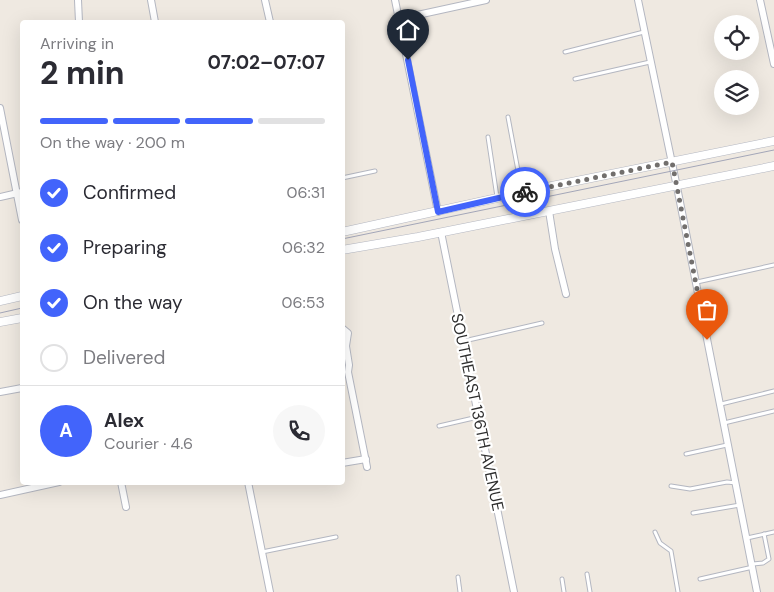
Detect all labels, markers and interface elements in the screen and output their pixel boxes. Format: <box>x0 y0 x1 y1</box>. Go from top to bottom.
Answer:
pin <box>387 9 429 60</box>
map controls <box>714 15 759 115</box>
button: locate <box>714 15 759 60</box>
icon: home <box>394 16 422 44</box>
text: Arriving in <box>40 33 114 54</box>
text: 07:02–07:07 <box>207 50 325 75</box>
text: 2 min <box>40 52 125 94</box>
button: layers <box>714 70 759 115</box>
text: On the way · 200 m <box>40 132 185 153</box>
courier <box>500 167 550 217</box>
icon: bike <box>511 178 539 206</box>
icon: check <box>40 179 68 207</box>
text: Confirmed <box>83 180 176 205</box>
text: 06:31 <box>287 182 325 203</box>
icon: check <box>40 234 68 262</box>
text: Preparing <box>83 235 167 260</box>
text: 06:32 <box>282 237 325 258</box>
icon: check <box>40 289 68 317</box>
pin <box>686 289 728 340</box>
text: On the way <box>83 290 183 315</box>
text: 06:53 <box>282 292 325 313</box>
icon: bag <box>693 296 721 324</box>
street label: SOUTHEAST 136TH AVENUE <box>446 311 509 513</box>
text: Delivered <box>83 345 165 370</box>
button: phone <box>273 405 325 457</box>
text: Alex <box>104 408 144 433</box>
text: A <box>59 418 73 443</box>
text: Courier · 4.6 <box>104 433 193 454</box>

